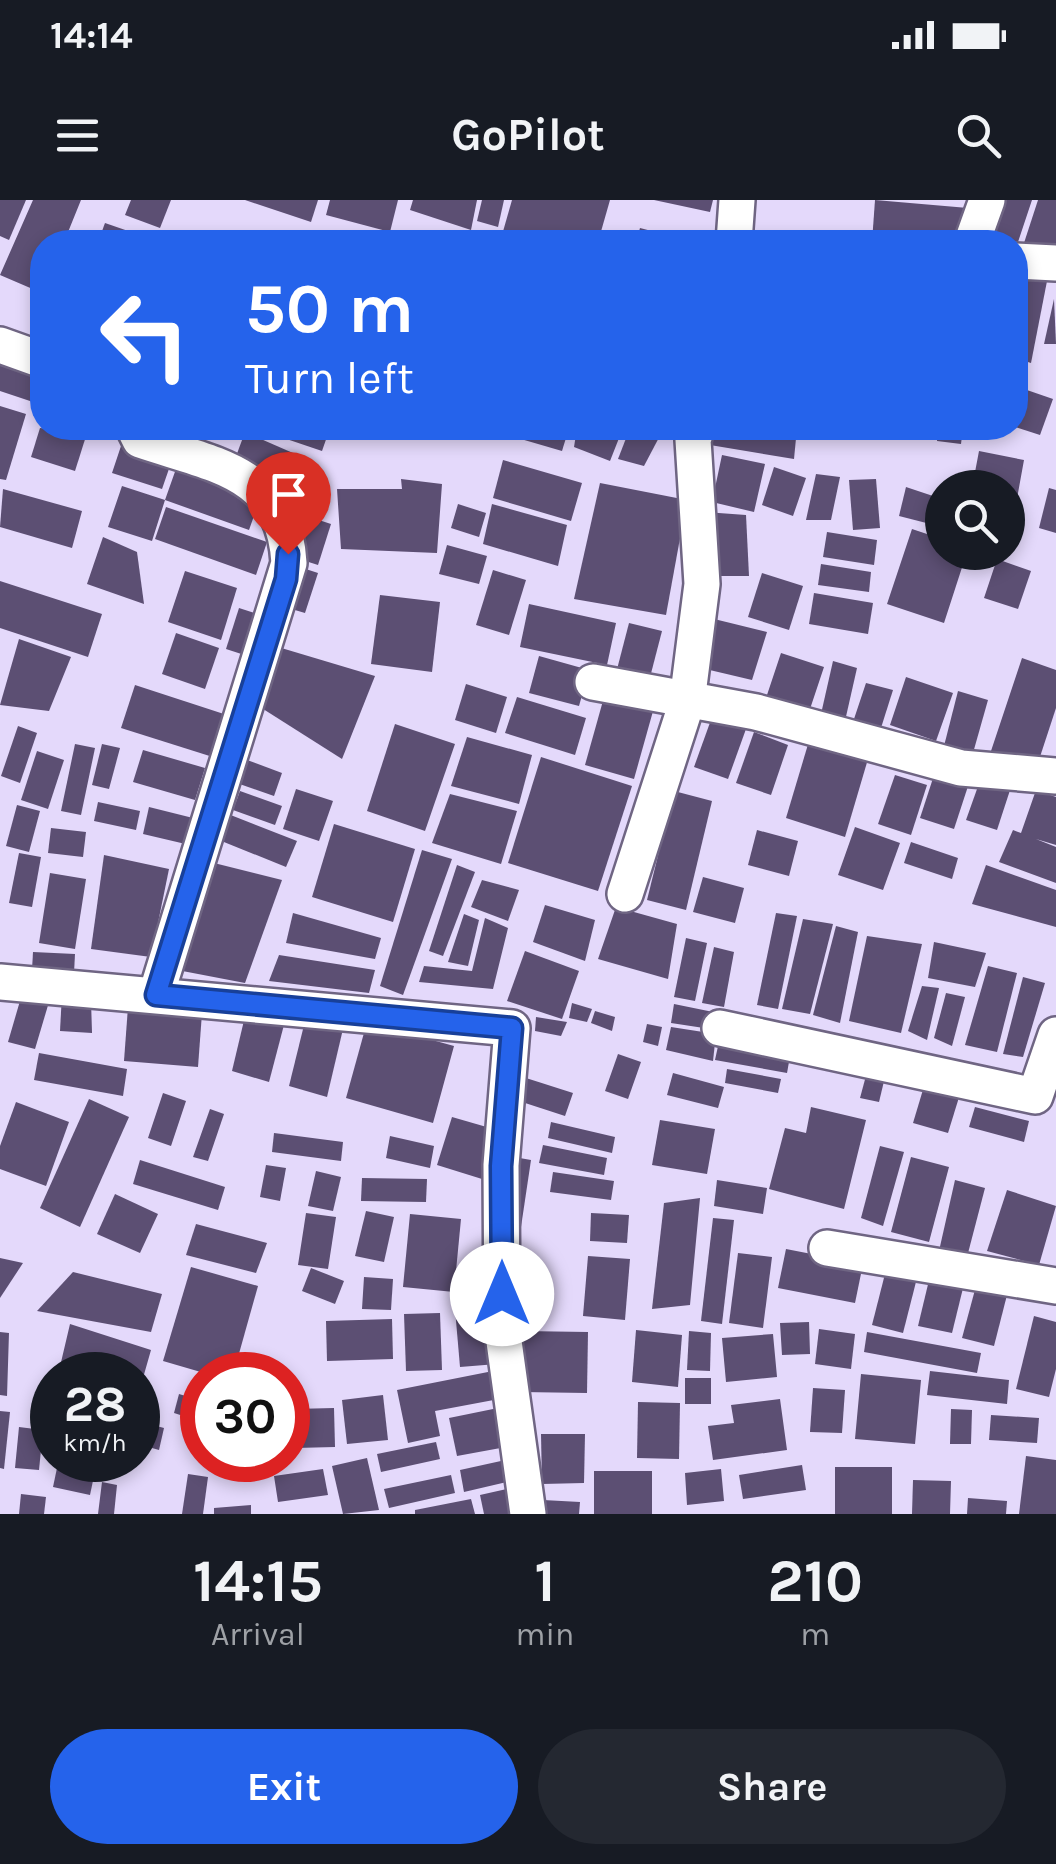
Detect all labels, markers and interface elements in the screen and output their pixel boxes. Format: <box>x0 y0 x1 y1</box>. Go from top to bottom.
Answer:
text: 14:14 <box>50 13 133 58</box>
icon: menu <box>50 108 105 163</box>
icon: search <box>951 108 1006 163</box>
text: GoPilot <box>451 109 605 161</box>
text: 50 m <box>245 268 414 350</box>
icon: left <box>80 270 210 400</box>
text: Turn left <box>245 352 414 404</box>
pin <box>246 452 331 555</box>
icon: arrive <box>261 467 316 522</box>
map controls <box>925 470 1025 570</box>
button: search <box>925 470 1025 570</box>
position arrow <box>450 1242 554 1346</box>
speed limit sign: 30 <box>180 1352 310 1482</box>
text: 28 <box>64 1375 126 1434</box>
text: km/h <box>63 1428 127 1457</box>
text: 14:15 <box>193 1546 323 1616</box>
text: 1 <box>534 1546 556 1616</box>
text: 210 <box>767 1546 863 1616</box>
text: Arrival <box>211 1616 305 1653</box>
text: min <box>516 1616 574 1653</box>
text: m <box>800 1616 830 1653</box>
button: Exit <box>50 1729 518 1844</box>
button: Share <box>538 1729 1006 1844</box>

